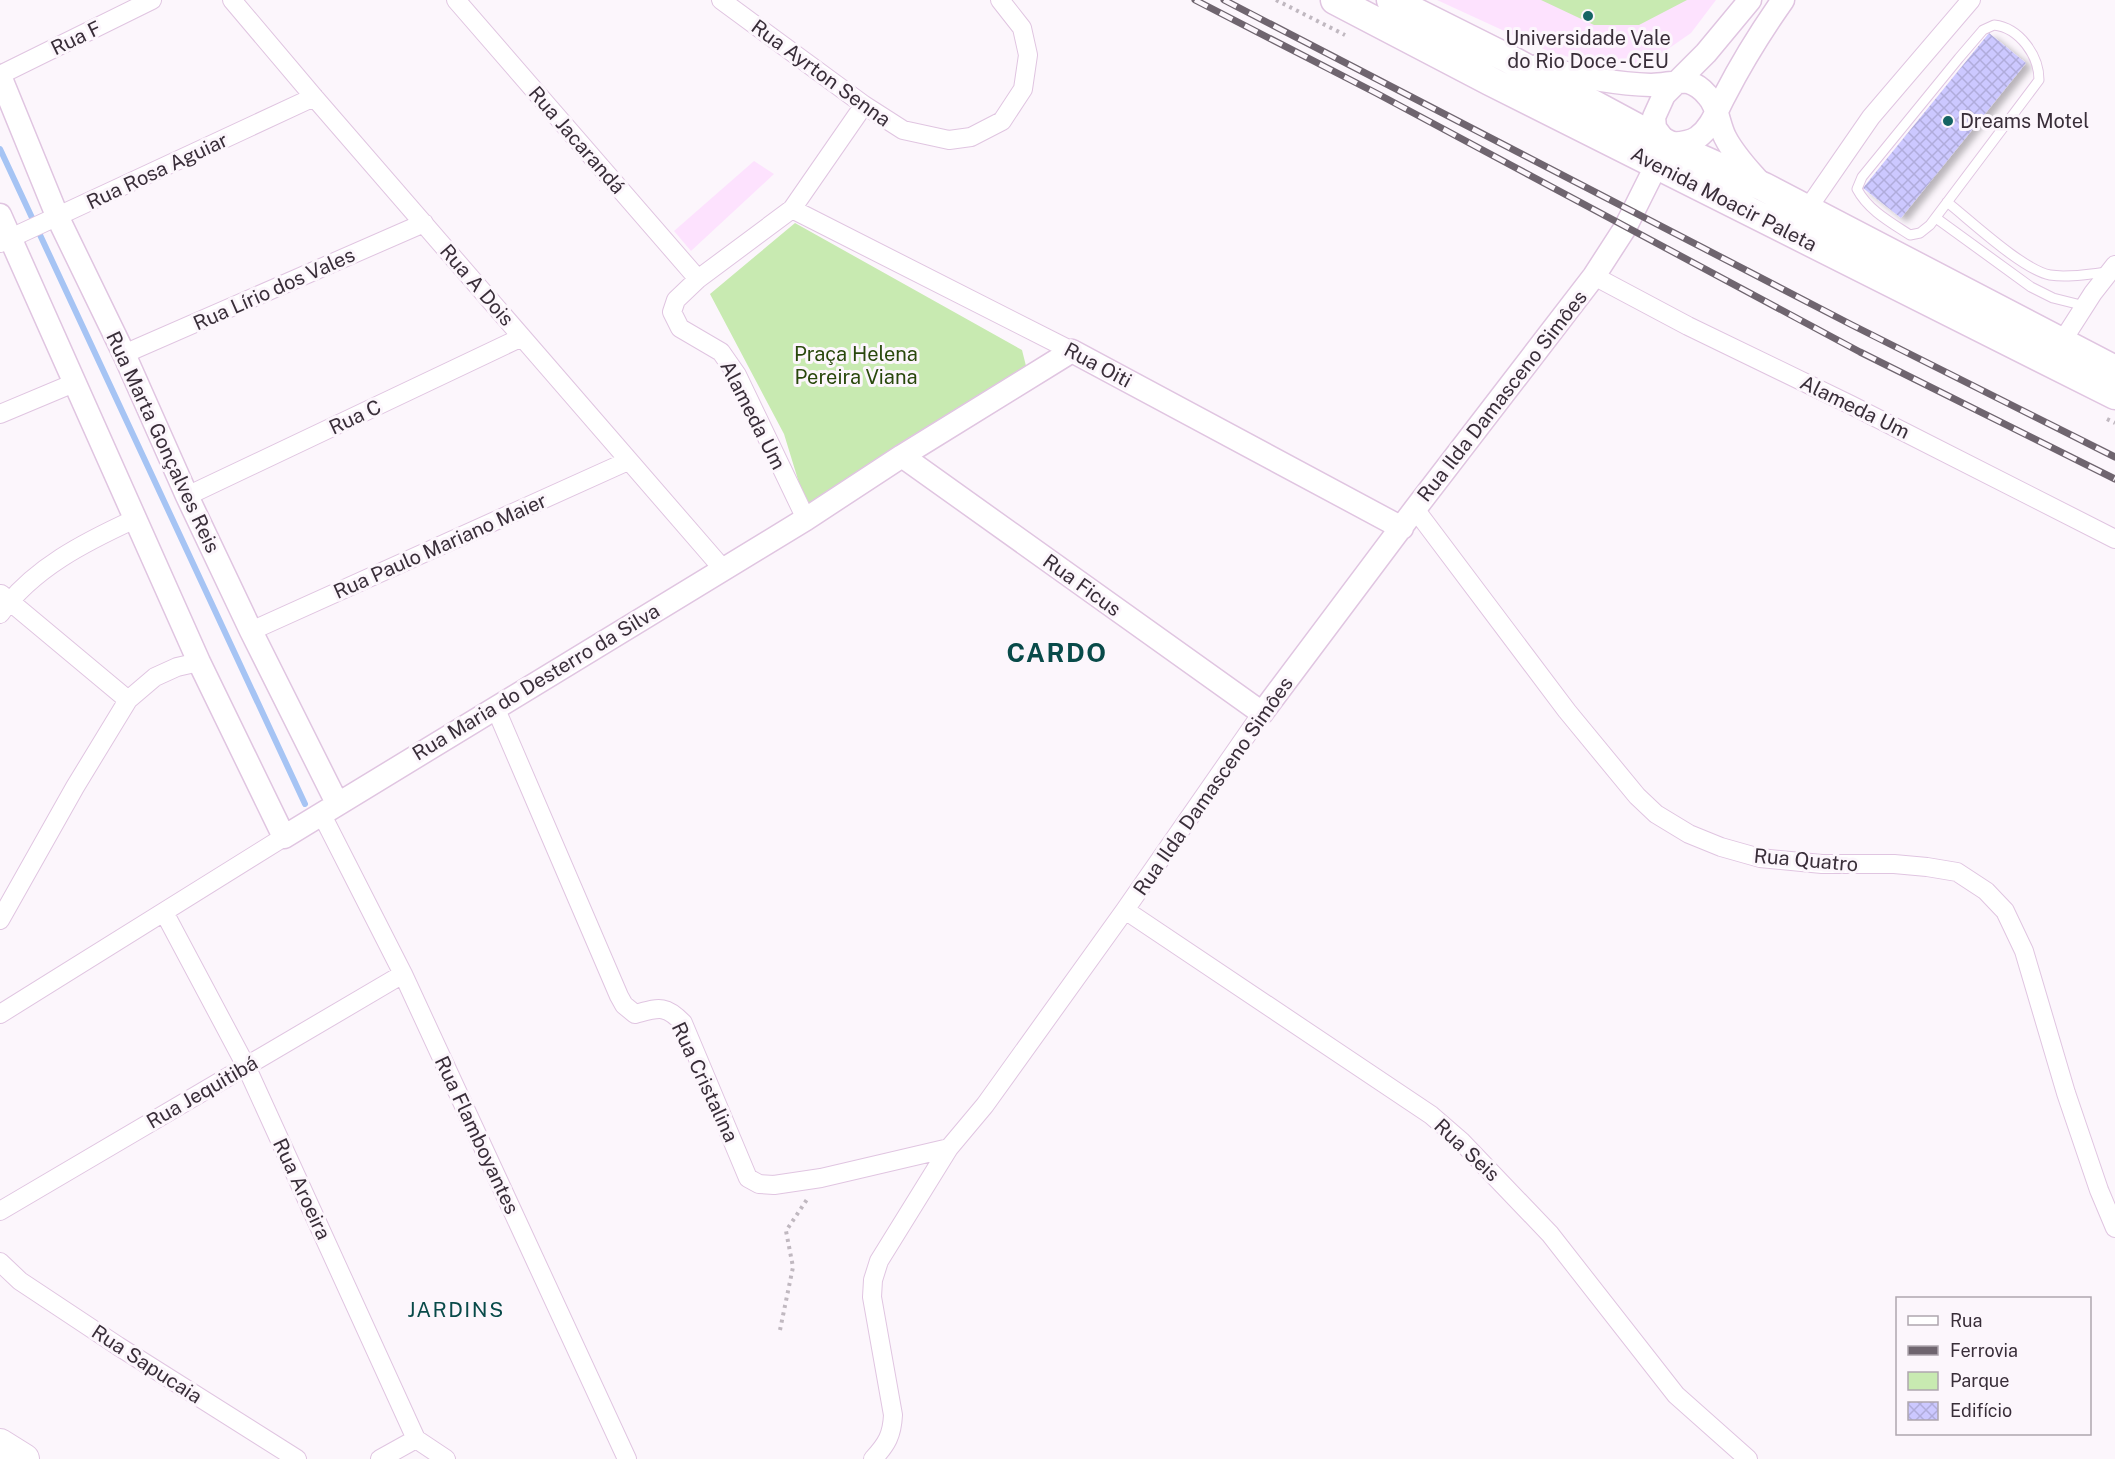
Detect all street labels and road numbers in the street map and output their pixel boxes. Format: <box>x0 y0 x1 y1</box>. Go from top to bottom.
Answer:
street label: Rua Ayrton Senna <box>747 14 895 132</box>
street label: Rua F <box>47 16 105 60</box>
street label: Rua Jacarandá <box>524 81 630 199</box>
street label: Rua Rosa Aguiar <box>83 128 232 214</box>
street label: Avenida Moacir Paleta <box>1627 142 1821 256</box>
street label: Rua A Dois <box>435 239 519 331</box>
street label: Rua Lírio dos Vales <box>190 243 358 335</box>
street label: Rua Ilda Damasceno Simôes <box>1412 286 1592 506</box>
street label: Rua Marta Gonçalves Reis <box>101 328 225 556</box>
street label: Rua Oiti <box>1060 337 1136 393</box>
street label: Alameda Um <box>715 357 791 473</box>
street label: Alameda Um <box>1796 370 1914 444</box>
street label: Rua C <box>325 395 385 439</box>
street label: Rua Paulo Mariano Maier <box>330 488 550 604</box>
street label: Rua Ficus <box>1038 549 1126 621</box>
street label: Rua Maria do Desterro da Silva <box>408 599 664 765</box>
street label: Rua Ilda Damasceno Simôes <box>1128 672 1298 900</box>
street label: Rua Quatro <box>1753 843 1859 877</box>
street label: Rua Cristalina <box>667 1018 743 1146</box>
street label: Rua Jequitibá <box>142 1051 262 1133</box>
street label: Rua Flamboyantes <box>430 1052 524 1218</box>
street label: Rua Seis <box>1429 1114 1505 1186</box>
street label: Rua Aroeira <box>268 1135 336 1243</box>
street label: Rua Sapucaia <box>87 1319 207 1409</box>

